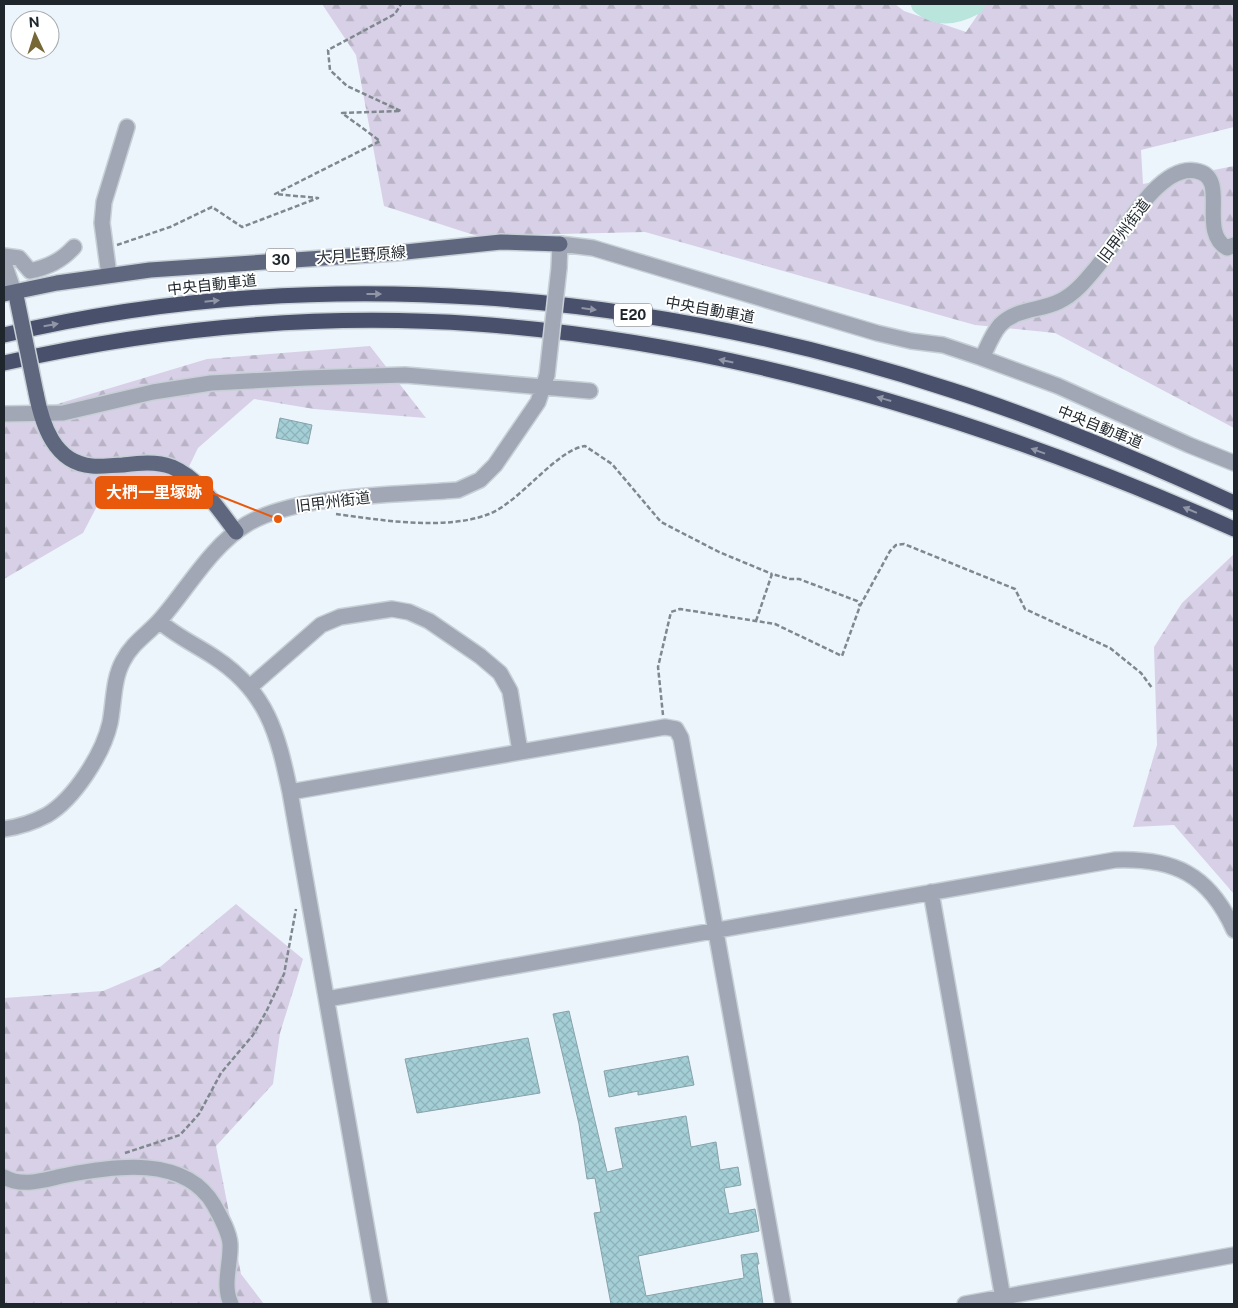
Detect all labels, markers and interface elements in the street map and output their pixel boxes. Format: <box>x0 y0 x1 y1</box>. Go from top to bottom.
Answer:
north arrow <box>10 10 60 60</box>
text: N <box>28 14 40 30</box>
street label: 旧甲州街道 <box>1094 196 1153 266</box>
street label: 大月上野原線 <box>315 243 406 266</box>
road number: 30 <box>266 248 296 272</box>
street label: 中央自動車道 <box>166 271 258 298</box>
one-way arrow <box>367 290 383 298</box>
street label: 中央自動車道 <box>664 293 756 326</box>
one-way arrow <box>204 297 220 305</box>
road number: E20 <box>614 304 652 326</box>
one-way arrow <box>581 305 597 313</box>
one-way arrow <box>44 320 60 328</box>
one-way arrow <box>719 357 734 365</box>
one-way arrow <box>876 395 891 403</box>
street label: 中央自動車道 <box>1055 402 1145 451</box>
one-way arrow <box>1030 447 1045 455</box>
callout: 大椚一里塚跡 <box>96 477 212 508</box>
text: 大椚一里塚跡 <box>106 483 202 502</box>
street label: 旧甲州街道 <box>295 488 371 515</box>
one-way arrow <box>1183 505 1197 513</box>

